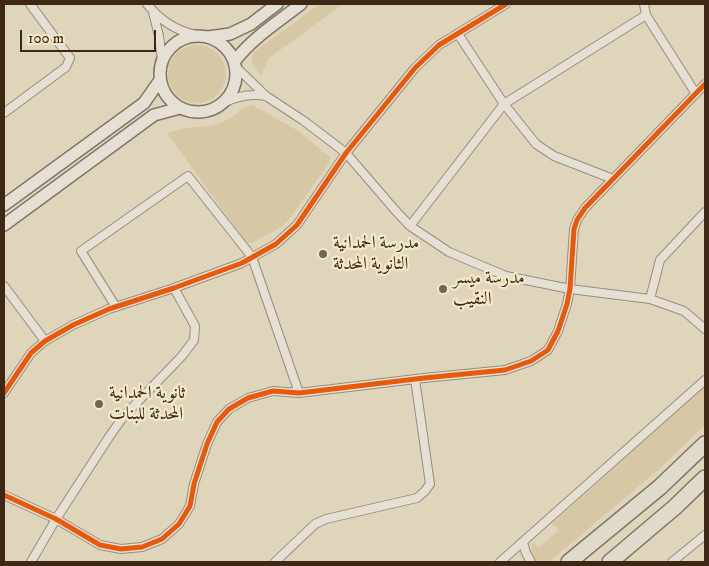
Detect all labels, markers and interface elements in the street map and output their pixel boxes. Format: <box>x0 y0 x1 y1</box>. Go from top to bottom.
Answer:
scale bar <box>22 20 159 52</box>
text: 100 m <box>28 29 64 48</box>
place label: مدرسة الحمدانية الثانوية المحدثة <box>333 233 419 276</box>
marker: مدرسة الحمدانية الثانوية المحدثة <box>317 248 329 260</box>
place label: مدرسة ميسر النقيب <box>453 268 525 310</box>
marker: مدرسة ميسر النقيب <box>437 283 449 295</box>
place label: ثانوية الحمدانية المحدثة للبنات <box>109 383 185 426</box>
marker: ثانوية الحمدانية المحدثة للبنات <box>93 398 105 410</box>

